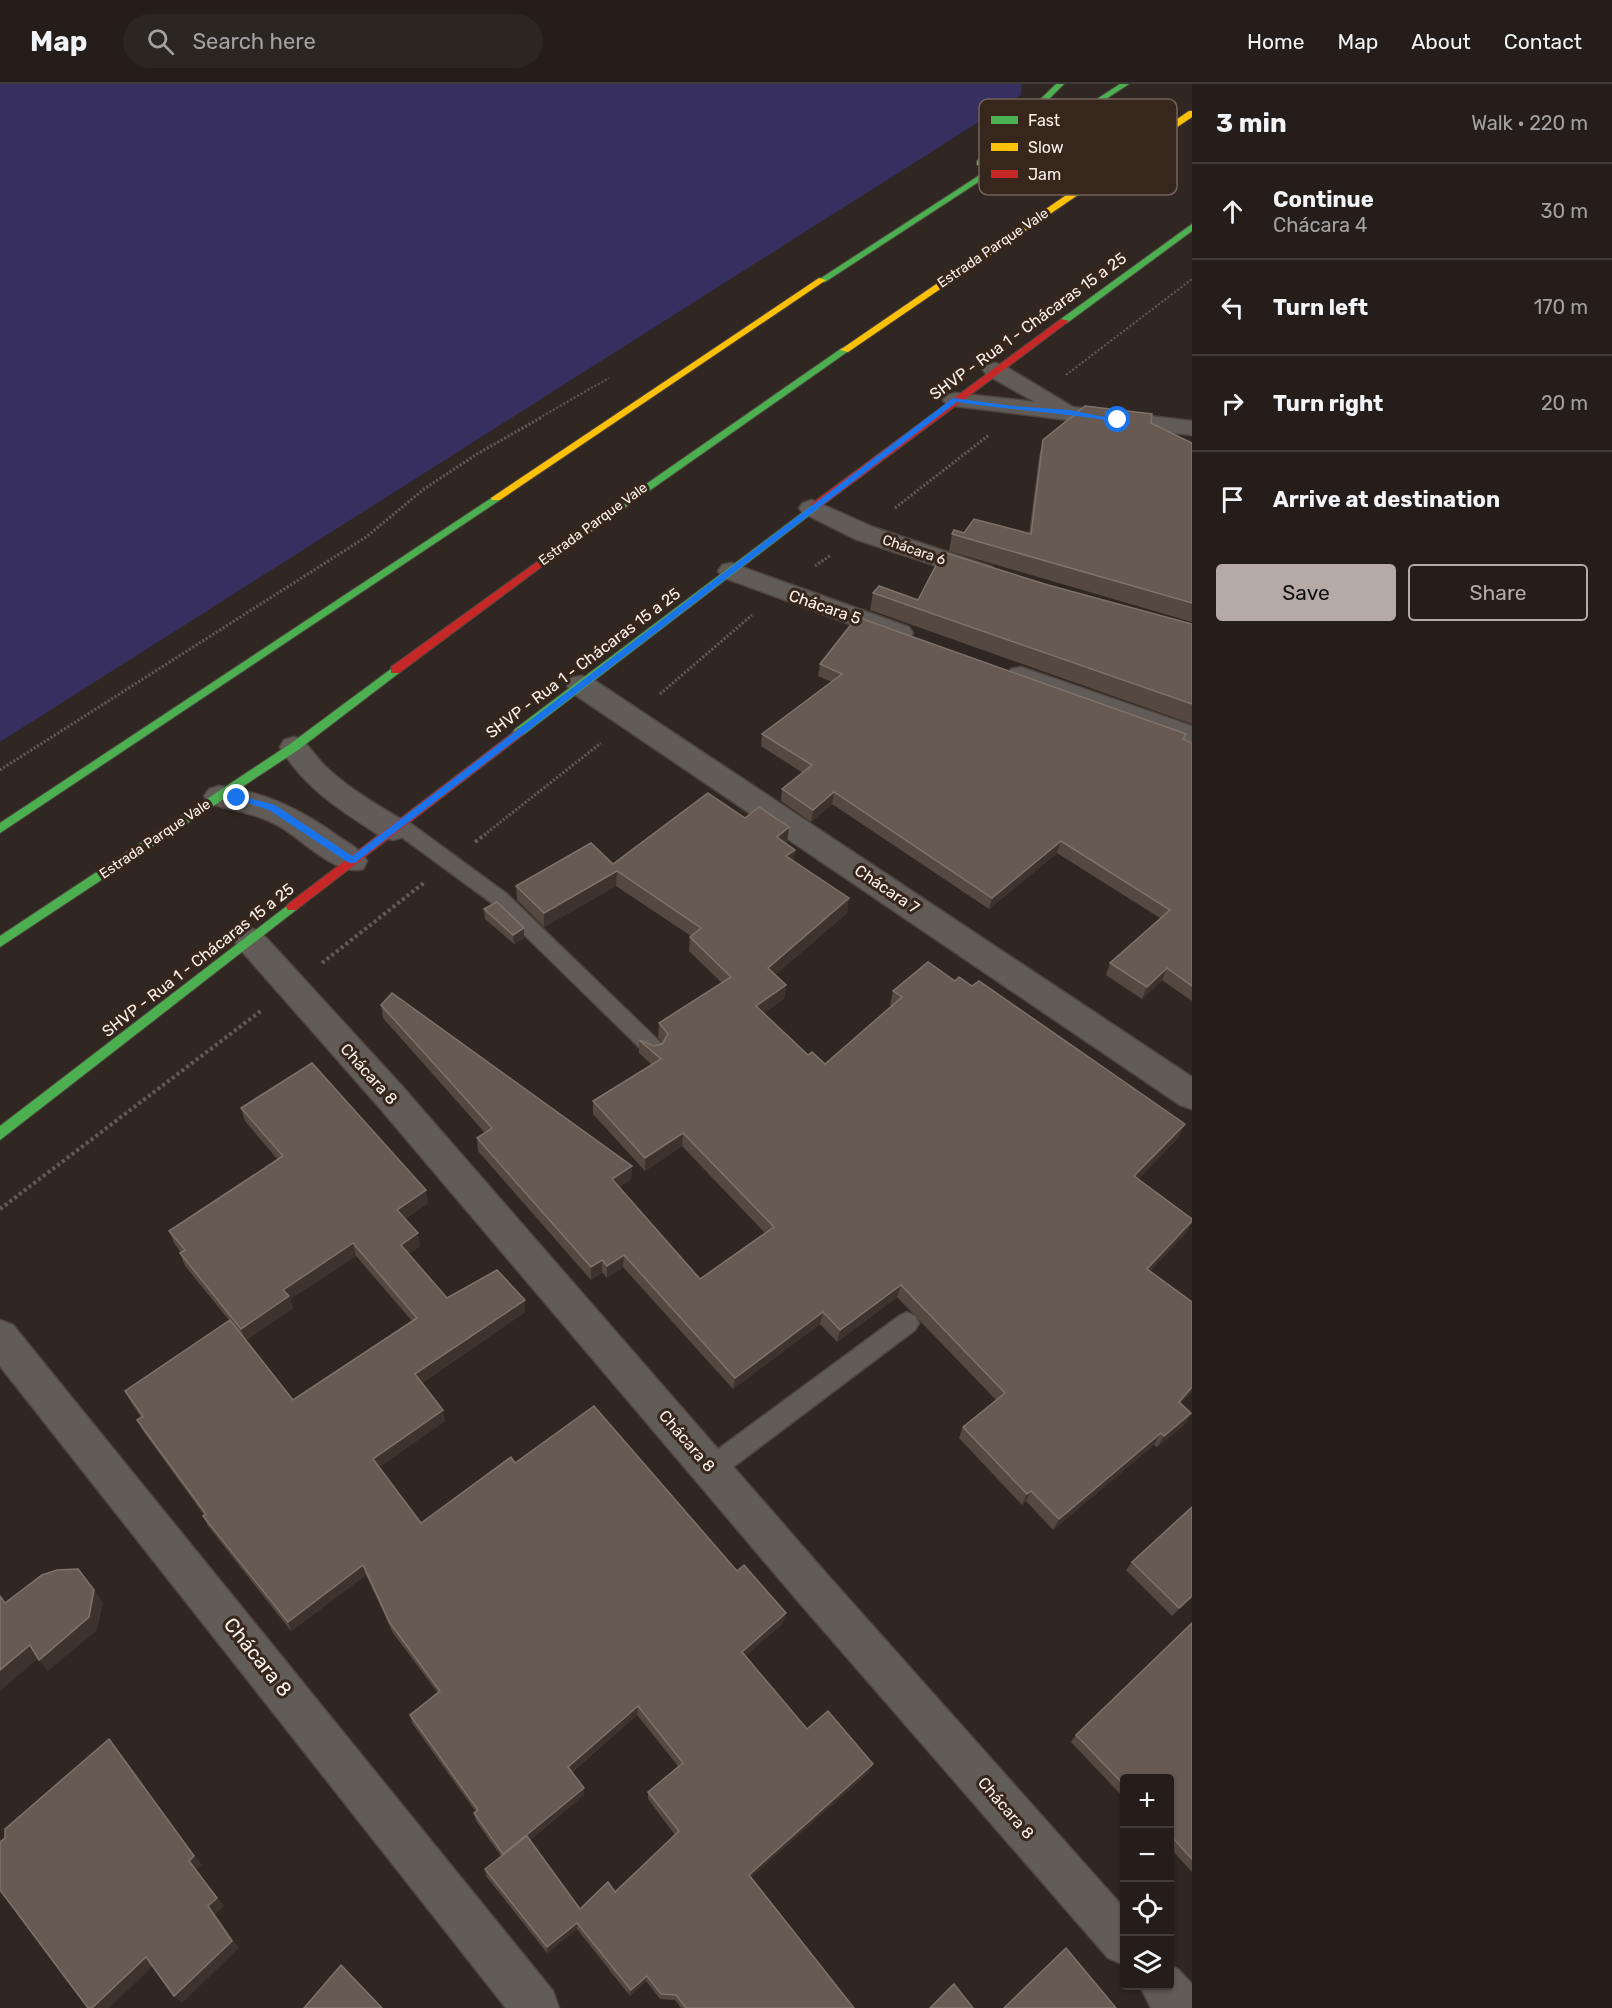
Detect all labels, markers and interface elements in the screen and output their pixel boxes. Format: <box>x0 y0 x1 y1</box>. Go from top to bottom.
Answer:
search box <box>123 14 543 68</box>
text: Map <box>30 25 87 58</box>
icon: search <box>144 25 177 58</box>
text: Search here <box>192 28 316 55</box>
text: Home <box>1247 29 1304 54</box>
text: Map <box>1337 29 1378 54</box>
text: About <box>1411 29 1471 54</box>
text: Contact <box>1504 29 1582 54</box>
legend <box>979 99 1177 195</box>
text: 3 min <box>1216 108 1287 139</box>
text: Fast <box>1028 111 1060 130</box>
text: Walk · 220 m <box>1471 111 1588 135</box>
text: Slow <box>1028 138 1064 157</box>
text: Jam <box>1028 165 1061 184</box>
text: Continue <box>1273 186 1374 213</box>
icon: ahead <box>1216 195 1249 228</box>
text: 30 m <box>1541 199 1588 223</box>
street label: Estrada Parque Vale <box>934 204 1052 291</box>
text: Chácara 4 <box>1273 213 1367 237</box>
street label: SHVP - Rua 1 - Chácaras 15 a 25 <box>926 248 1130 404</box>
icon: left <box>1216 291 1249 324</box>
text: Turn left <box>1273 294 1368 321</box>
text: 170 m <box>1534 295 1588 319</box>
icon: right <box>1216 387 1249 420</box>
text: Turn right <box>1273 390 1383 417</box>
text: 20 m <box>1541 391 1588 415</box>
route start <box>1104 406 1130 432</box>
street label: Estrada Parque Vale <box>535 479 651 569</box>
icon: arrive <box>1216 483 1249 516</box>
text: Arrive at destination <box>1273 486 1500 513</box>
street label: Chácara 6 <box>880 531 948 569</box>
button: Save <box>1216 564 1396 621</box>
button: Share <box>1408 564 1588 621</box>
street label: SHVP - Rua 1 - Chácaras 15 a 25 <box>482 584 684 742</box>
street label: Chácara 5 <box>786 586 864 628</box>
route end <box>223 784 249 810</box>
street label: Estrada Parque Vale <box>96 795 214 882</box>
street label: Chácara 7 <box>851 860 923 918</box>
street label: SHVP - Rua 1 - Chácaras 15 a 25 <box>98 879 298 1041</box>
street label: Chácara 8 <box>337 1039 401 1109</box>
street label: Chácara 8 <box>655 1406 719 1476</box>
street label: Chácara 8 <box>219 1613 297 1701</box>
street label: Chácara 8 <box>974 1773 1038 1843</box>
map controls <box>1120 1774 1174 1990</box>
button: + <box>1120 1774 1174 1828</box>
button: − <box>1120 1828 1174 1882</box>
button: locate <box>1120 1882 1174 1936</box>
button: layers <box>1120 1936 1174 1990</box>

